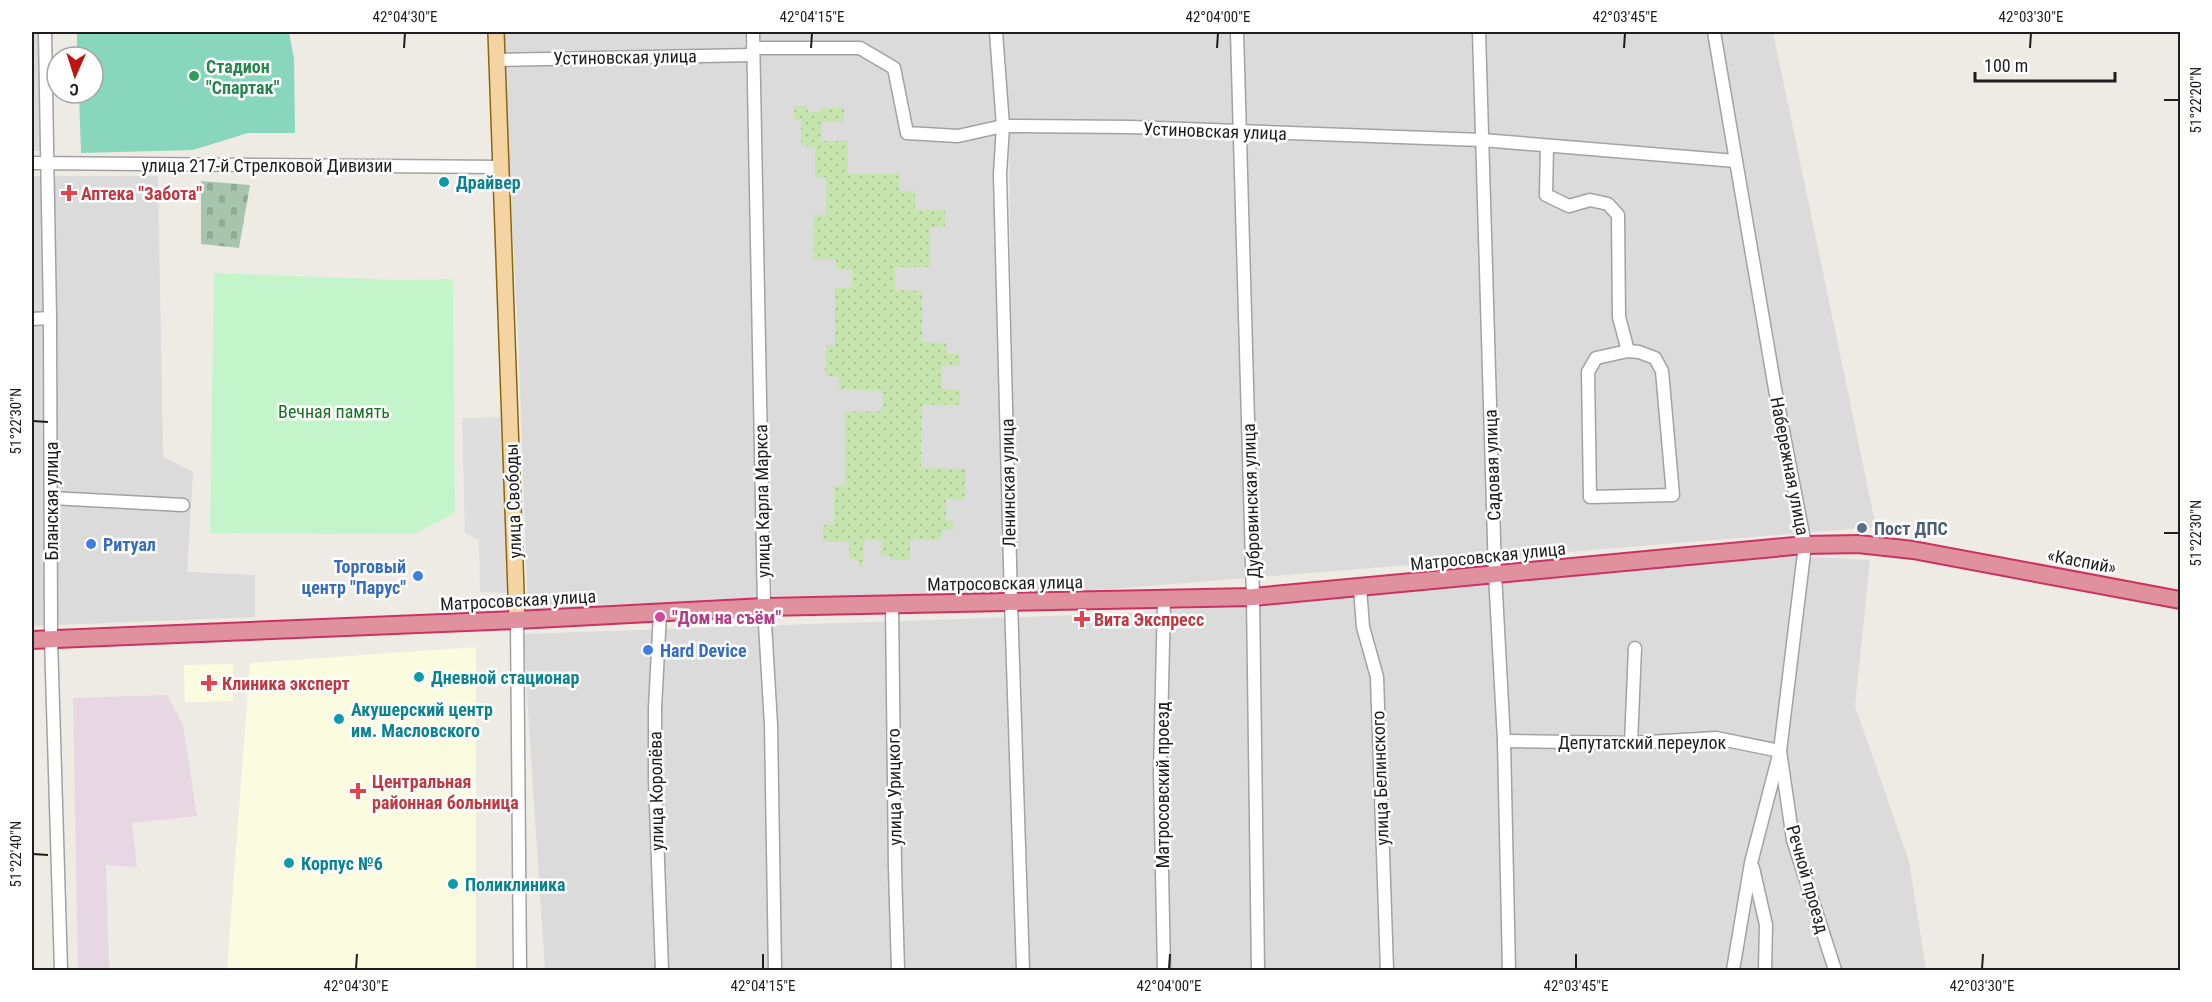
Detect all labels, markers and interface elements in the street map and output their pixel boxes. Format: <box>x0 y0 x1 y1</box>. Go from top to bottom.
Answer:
text: 42°04'30"E <box>373 8 437 26</box>
text: 42°04'15"E <box>780 8 844 26</box>
text: 42°04'00"E <box>1186 8 1250 26</box>
text: 42°03'45"E <box>1593 8 1657 26</box>
text: 42°03'30"E <box>1999 8 2063 26</box>
north arrow <box>45 45 105 105</box>
street label: Устиновская улица <box>553 45 697 69</box>
scale bar <box>1975 45 2114 83</box>
text: 100 m <box>1984 55 2028 76</box>
place label: Стадион "Спартак" <box>206 56 280 98</box>
text: 51°22'20"N <box>2187 67 2205 133</box>
marker: Стадион "Спартак" <box>187 69 201 83</box>
text: С <box>69 80 79 99</box>
street label: Устиновская улица <box>1143 118 1287 144</box>
street label: улица 217-й Стрелковой Дивизии <box>141 155 393 176</box>
place label: Драйвер <box>456 172 521 193</box>
marker: Драйвер <box>437 175 451 189</box>
place label: Аптека "Забота" <box>81 183 202 204</box>
marker: Аптека "Забота" <box>62 186 76 200</box>
text: 51°22'30"N <box>7 388 25 454</box>
street label: Набережная улица <box>1766 395 1814 537</box>
park label: Вечная память <box>278 401 390 422</box>
street label: Садовая улица <box>1480 409 1504 521</box>
street label: Ленинская улица <box>996 418 1020 548</box>
street label: Дубровинская улица <box>1238 423 1264 579</box>
street label: улица Карла Маркса <box>750 424 774 578</box>
street label: Бланская улица <box>41 442 62 560</box>
street label: улица Свободы <box>500 443 526 559</box>
text: 51°22'30"N <box>2187 500 2205 566</box>
place label: Пост ДПС <box>1874 518 1948 539</box>
marker: Пост ДПС <box>1855 521 1869 535</box>
place label: Ритуал <box>103 534 156 555</box>
marker: Ритуал <box>84 537 98 551</box>
street label: Матросовская улица <box>1409 537 1567 575</box>
street label: «Каспий» <box>2046 544 2118 578</box>
place label: Торговый центр "Парус" <box>301 556 406 598</box>
marker: Торговый центр "Парус" <box>411 569 425 583</box>
street label: Матросовская улица <box>927 571 1083 595</box>
street label: Матросовская улица <box>440 585 596 615</box>
place label: "Дом на съём" <box>672 607 781 628</box>
place label: Вита Экспресс <box>1094 609 1204 630</box>
marker: "Дом на съём" <box>653 610 667 624</box>
marker: Вита Экспресс <box>1075 612 1089 626</box>
place label: Hard Device <box>660 640 747 661</box>
marker: Hard Device <box>641 643 655 657</box>
place label: Дневной стационар <box>431 667 579 688</box>
marker: Дневной стационар <box>412 670 426 684</box>
place label: Клиника эксперт <box>222 673 350 694</box>
marker: Клиника эксперт <box>200 674 218 692</box>
place label: Акушерский центр им. Масловского <box>351 699 493 741</box>
street label: Матросовский проезд <box>1152 701 1173 868</box>
street label: улица Белинского <box>1367 710 1393 846</box>
marker: Акушерский центр им. Масловского <box>332 712 346 726</box>
street label: улица Урицкого <box>882 728 906 846</box>
street label: улица Королёва <box>644 731 668 851</box>
street label: Депутатский переулок <box>1558 732 1726 753</box>
place label: Центральная районная больница <box>372 771 519 813</box>
marker: Центральная районная больница <box>349 782 367 800</box>
text: 51°22'40"N <box>7 821 25 887</box>
street label: Речной проезд <box>1783 822 1834 936</box>
place label: Корпус №6 <box>301 853 383 874</box>
marker: Корпус №6 <box>282 856 296 870</box>
place label: Поликлиника <box>465 874 566 895</box>
marker: Поликлиника <box>446 877 460 891</box>
text: 42°04'30"E <box>324 977 388 995</box>
text: 42°04'15"E <box>731 977 795 995</box>
text: 42°04'00"E <box>1137 977 1201 995</box>
text: 42°03'45"E <box>1544 977 1608 995</box>
text: 42°03'30"E <box>1950 977 2014 995</box>

